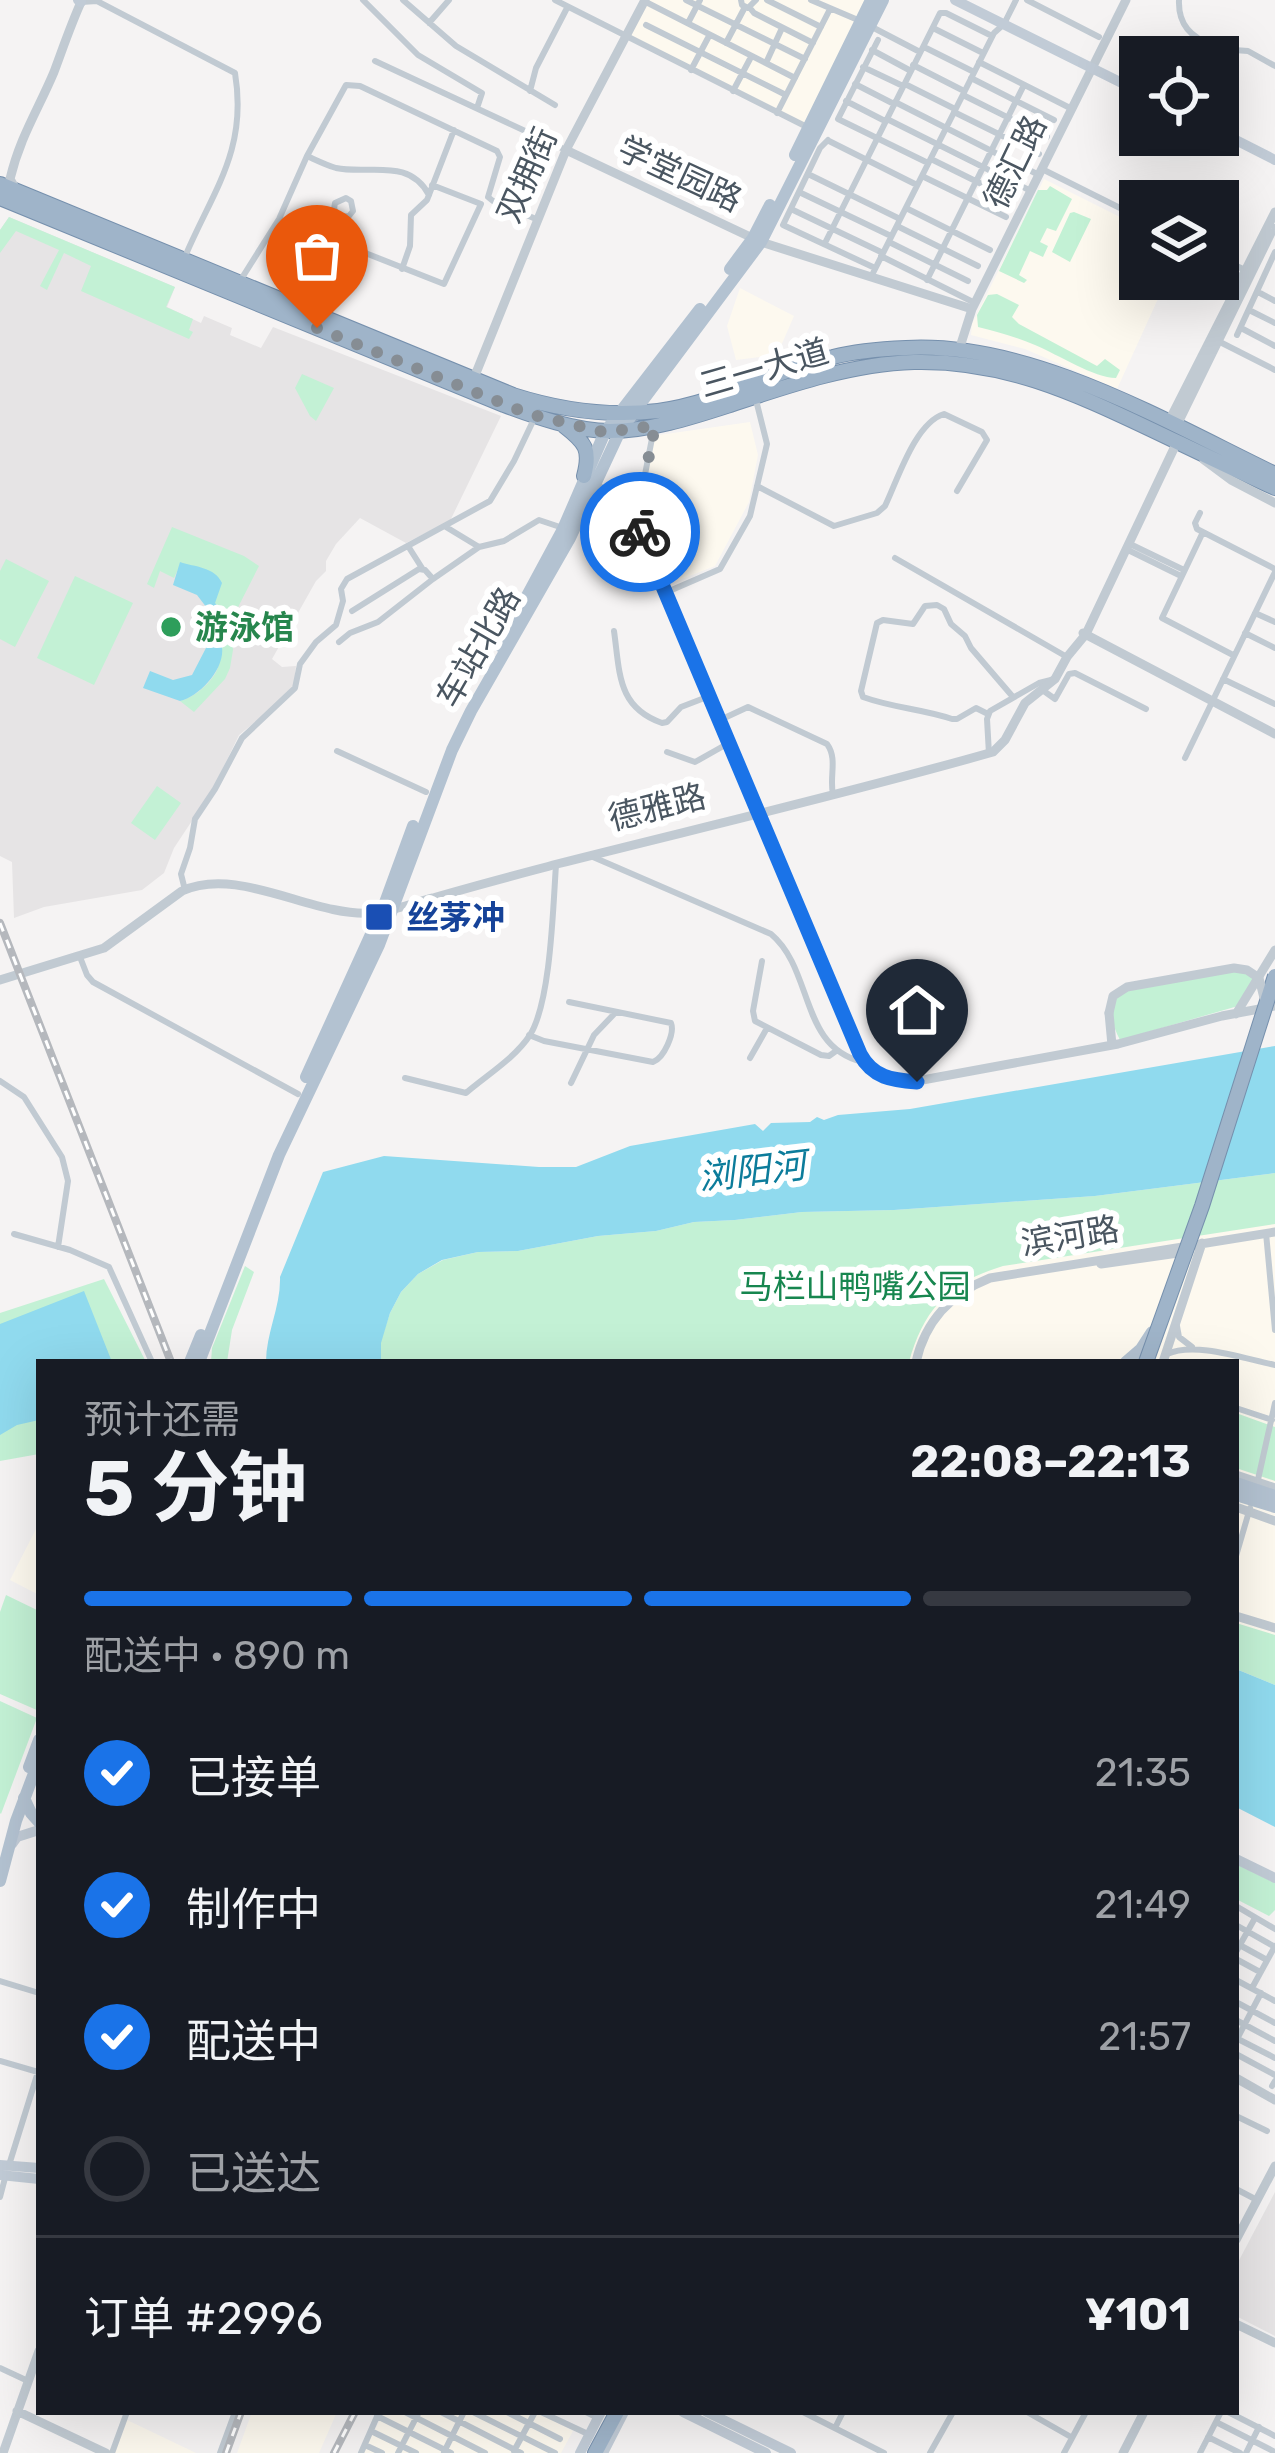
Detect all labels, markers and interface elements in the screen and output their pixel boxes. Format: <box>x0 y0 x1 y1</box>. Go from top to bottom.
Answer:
map controls <box>1119 36 1239 300</box>
button: locate <box>1119 36 1239 156</box>
street label: 德汇路 <box>976 109 1054 215</box>
street label: 双拥街 <box>489 122 565 228</box>
street label: 学堂园路 <box>612 128 748 220</box>
button: layers <box>1119 180 1239 300</box>
pin <box>266 205 368 328</box>
icon: bag <box>284 223 350 289</box>
street label: 三一大道 <box>695 331 833 405</box>
courier <box>580 472 700 592</box>
icon: bike <box>607 499 673 565</box>
street label: 车站北路 <box>428 580 528 714</box>
place label: 游泳馆 <box>195 608 294 647</box>
marker: 游泳馆 <box>158 614 184 640</box>
street label: 德雅路 <box>604 776 710 838</box>
place label: 丝茅冲 <box>406 898 505 937</box>
marker: 丝茅冲 <box>363 901 395 933</box>
pin <box>866 959 968 1082</box>
icon: home <box>884 977 950 1043</box>
water label: 浏阳河 <box>696 1142 814 1199</box>
street label: 滨河路 <box>1018 1209 1122 1263</box>
park label: 马栏山鸭嘴公园 <box>740 1267 971 1306</box>
text: 预计还需 <box>84 1397 240 1443</box>
text: 22:08–22:13 <box>910 1435 1191 1488</box>
text: 5 分钟 <box>84 1442 307 1535</box>
text: 配送中 · 890 m <box>84 1633 350 1679</box>
icon: check <box>84 1740 150 1806</box>
text: 21:35 <box>1095 1750 1191 1796</box>
text: 已接单 <box>186 1751 321 1804</box>
icon: check <box>84 1872 150 1938</box>
text: 21:49 <box>1094 1882 1191 1928</box>
text: 制作中 <box>186 1883 321 1936</box>
icon: check <box>84 2004 150 2070</box>
text: 21:57 <box>1098 2014 1191 2060</box>
text: 配送中 <box>186 2015 321 2068</box>
text: 已送达 <box>186 2147 321 2200</box>
text: ¥101 <box>1085 2288 1191 2341</box>
text: 订单 #2996 <box>84 2292 323 2345</box>

